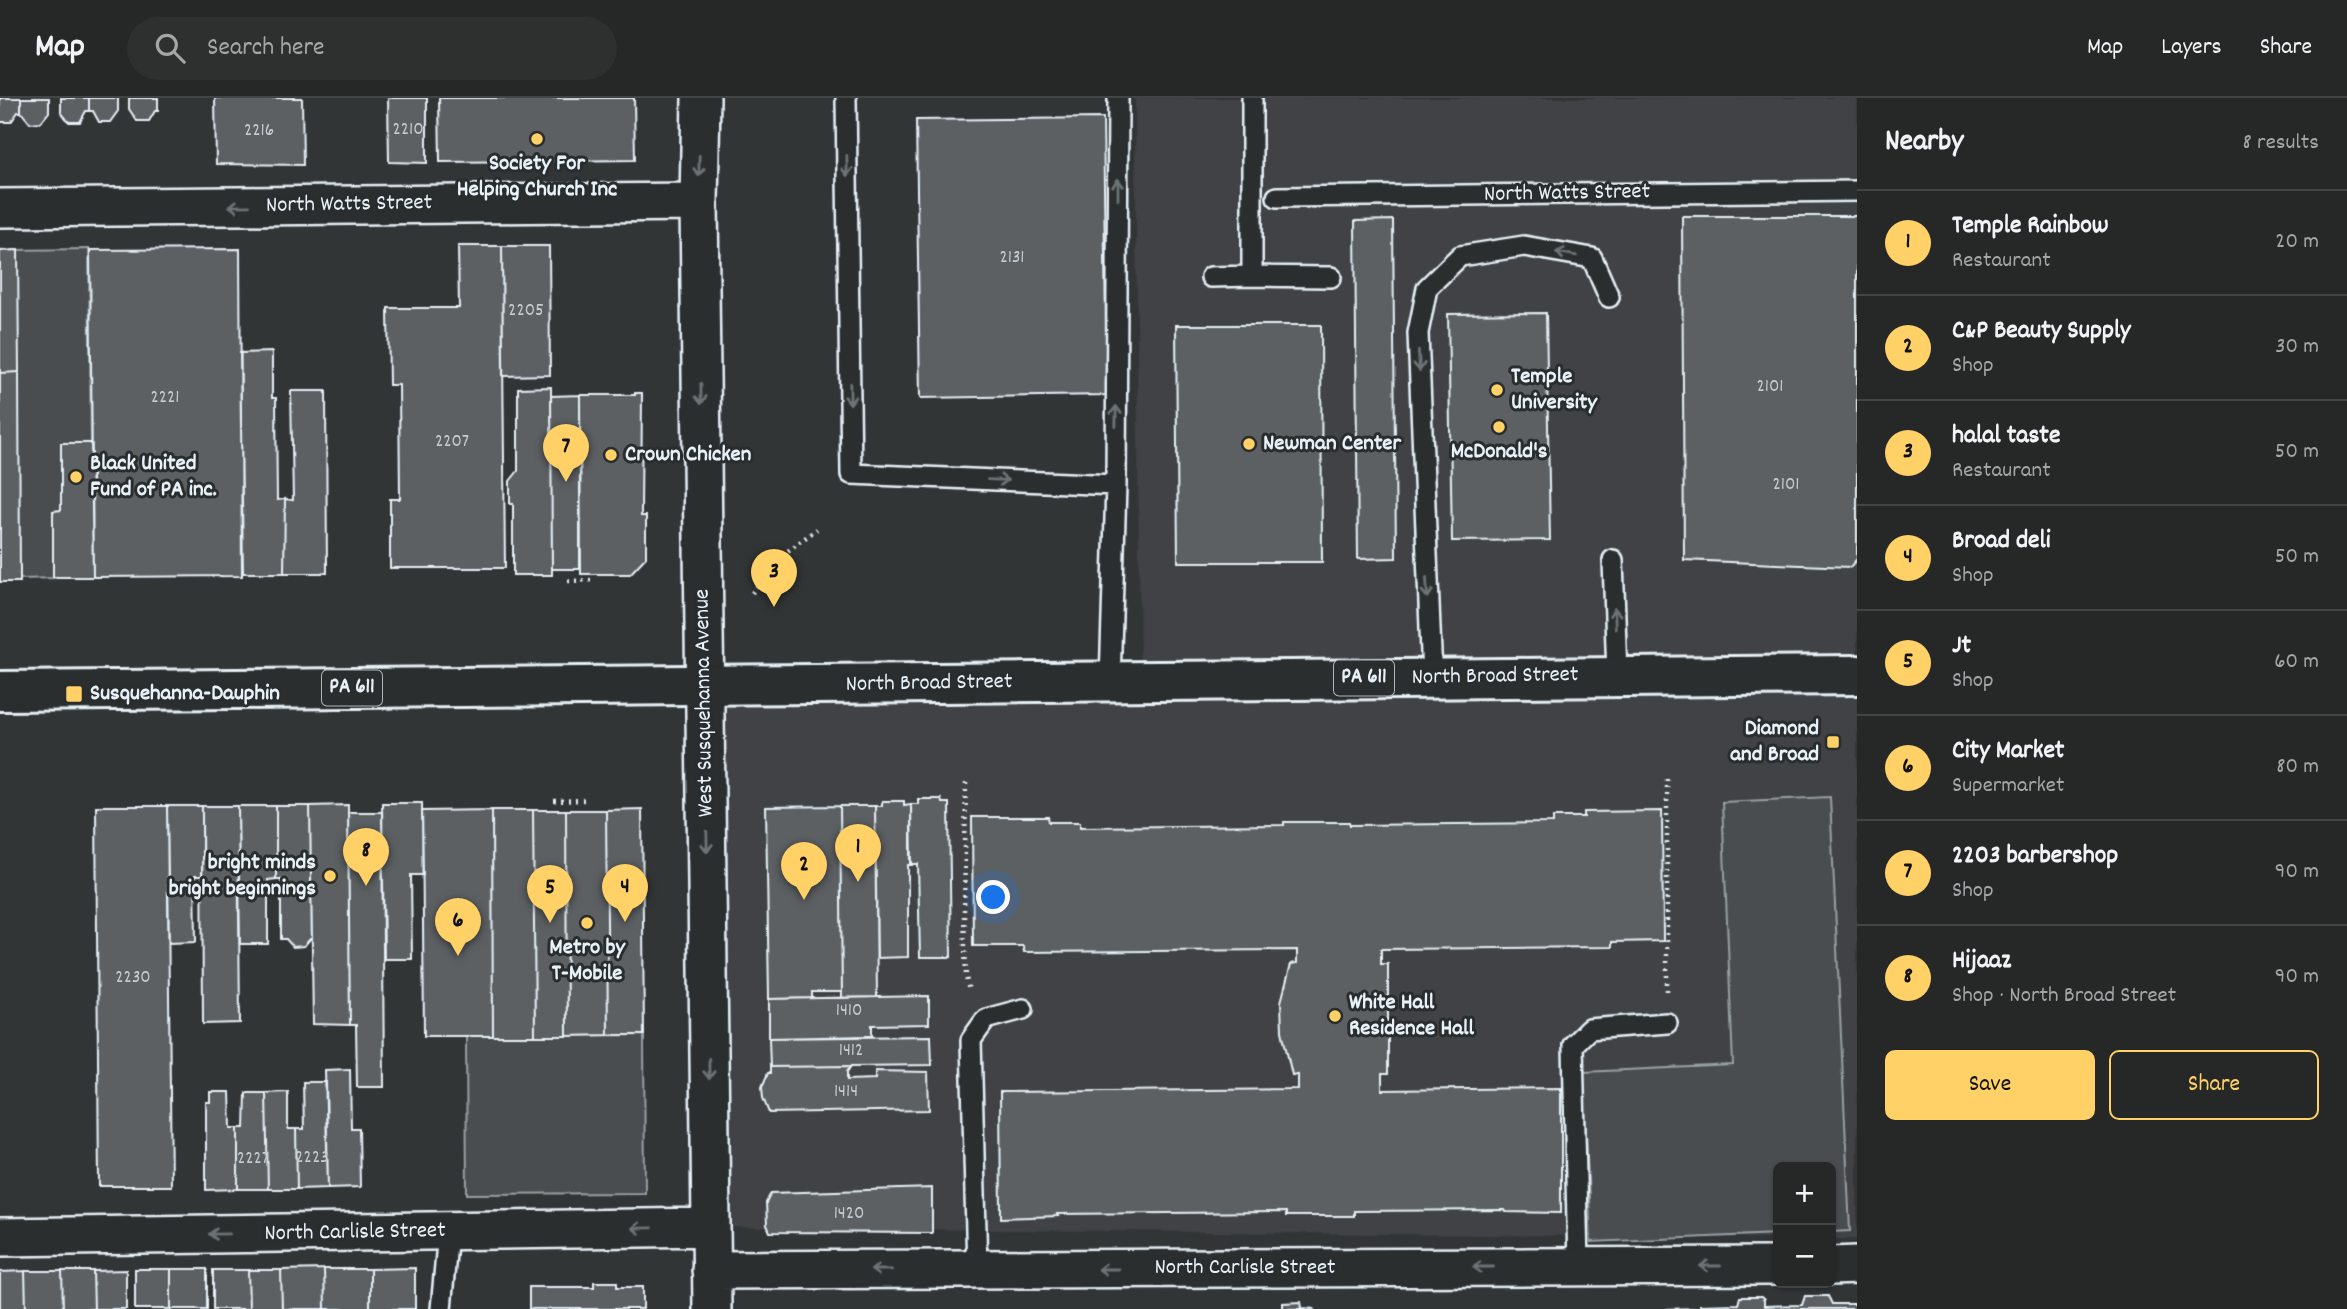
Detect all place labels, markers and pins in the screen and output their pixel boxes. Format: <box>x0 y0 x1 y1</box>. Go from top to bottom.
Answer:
marker: Society For Helping Church Inc <box>529 131 545 147</box>
place label: Society For Helping Church Inc <box>457 148 617 207</box>
place label: Temple University <box>1511 361 1599 420</box>
marker: Temple University <box>1489 382 1505 398</box>
marker: McDonald's <box>1491 419 1507 435</box>
pin: 7 <box>543 424 589 482</box>
place label: Newman Center <box>1263 428 1401 461</box>
marker: Newman Center <box>1241 436 1257 452</box>
place label: McDonald's <box>1451 436 1548 469</box>
place label: Crown Chicken <box>625 439 752 472</box>
marker: Crown Chicken <box>603 447 619 463</box>
place label: Black United Fund of PA inc. <box>90 448 217 507</box>
marker: Black United Fund of PA inc. <box>68 469 84 485</box>
pin: 3 <box>751 549 797 607</box>
place label: Susquehanna-Dauphin <box>90 678 280 711</box>
marker: Susquehanna-Dauphin <box>64 684 84 704</box>
place label: Diamond and Broad <box>1730 713 1819 772</box>
marker: Diamond and Broad <box>1825 734 1841 750</box>
pin: 1 <box>835 824 881 882</box>
pin: 8 <box>343 828 389 886</box>
pin: 2 <box>781 842 827 900</box>
place label: bright minds bright beginnings <box>169 847 316 906</box>
pin: 4 <box>602 864 648 922</box>
pin: 5 <box>527 865 573 923</box>
marker: bright minds bright beginnings <box>322 868 338 884</box>
pin: 6 <box>435 898 481 956</box>
marker: Metro by T-Mobile <box>579 915 595 931</box>
place label: Metro by T-Mobile <box>549 932 626 991</box>
place label: White Hall Residence Hall <box>1349 987 1474 1046</box>
marker: White Hall Residence Hall <box>1327 1008 1343 1024</box>

